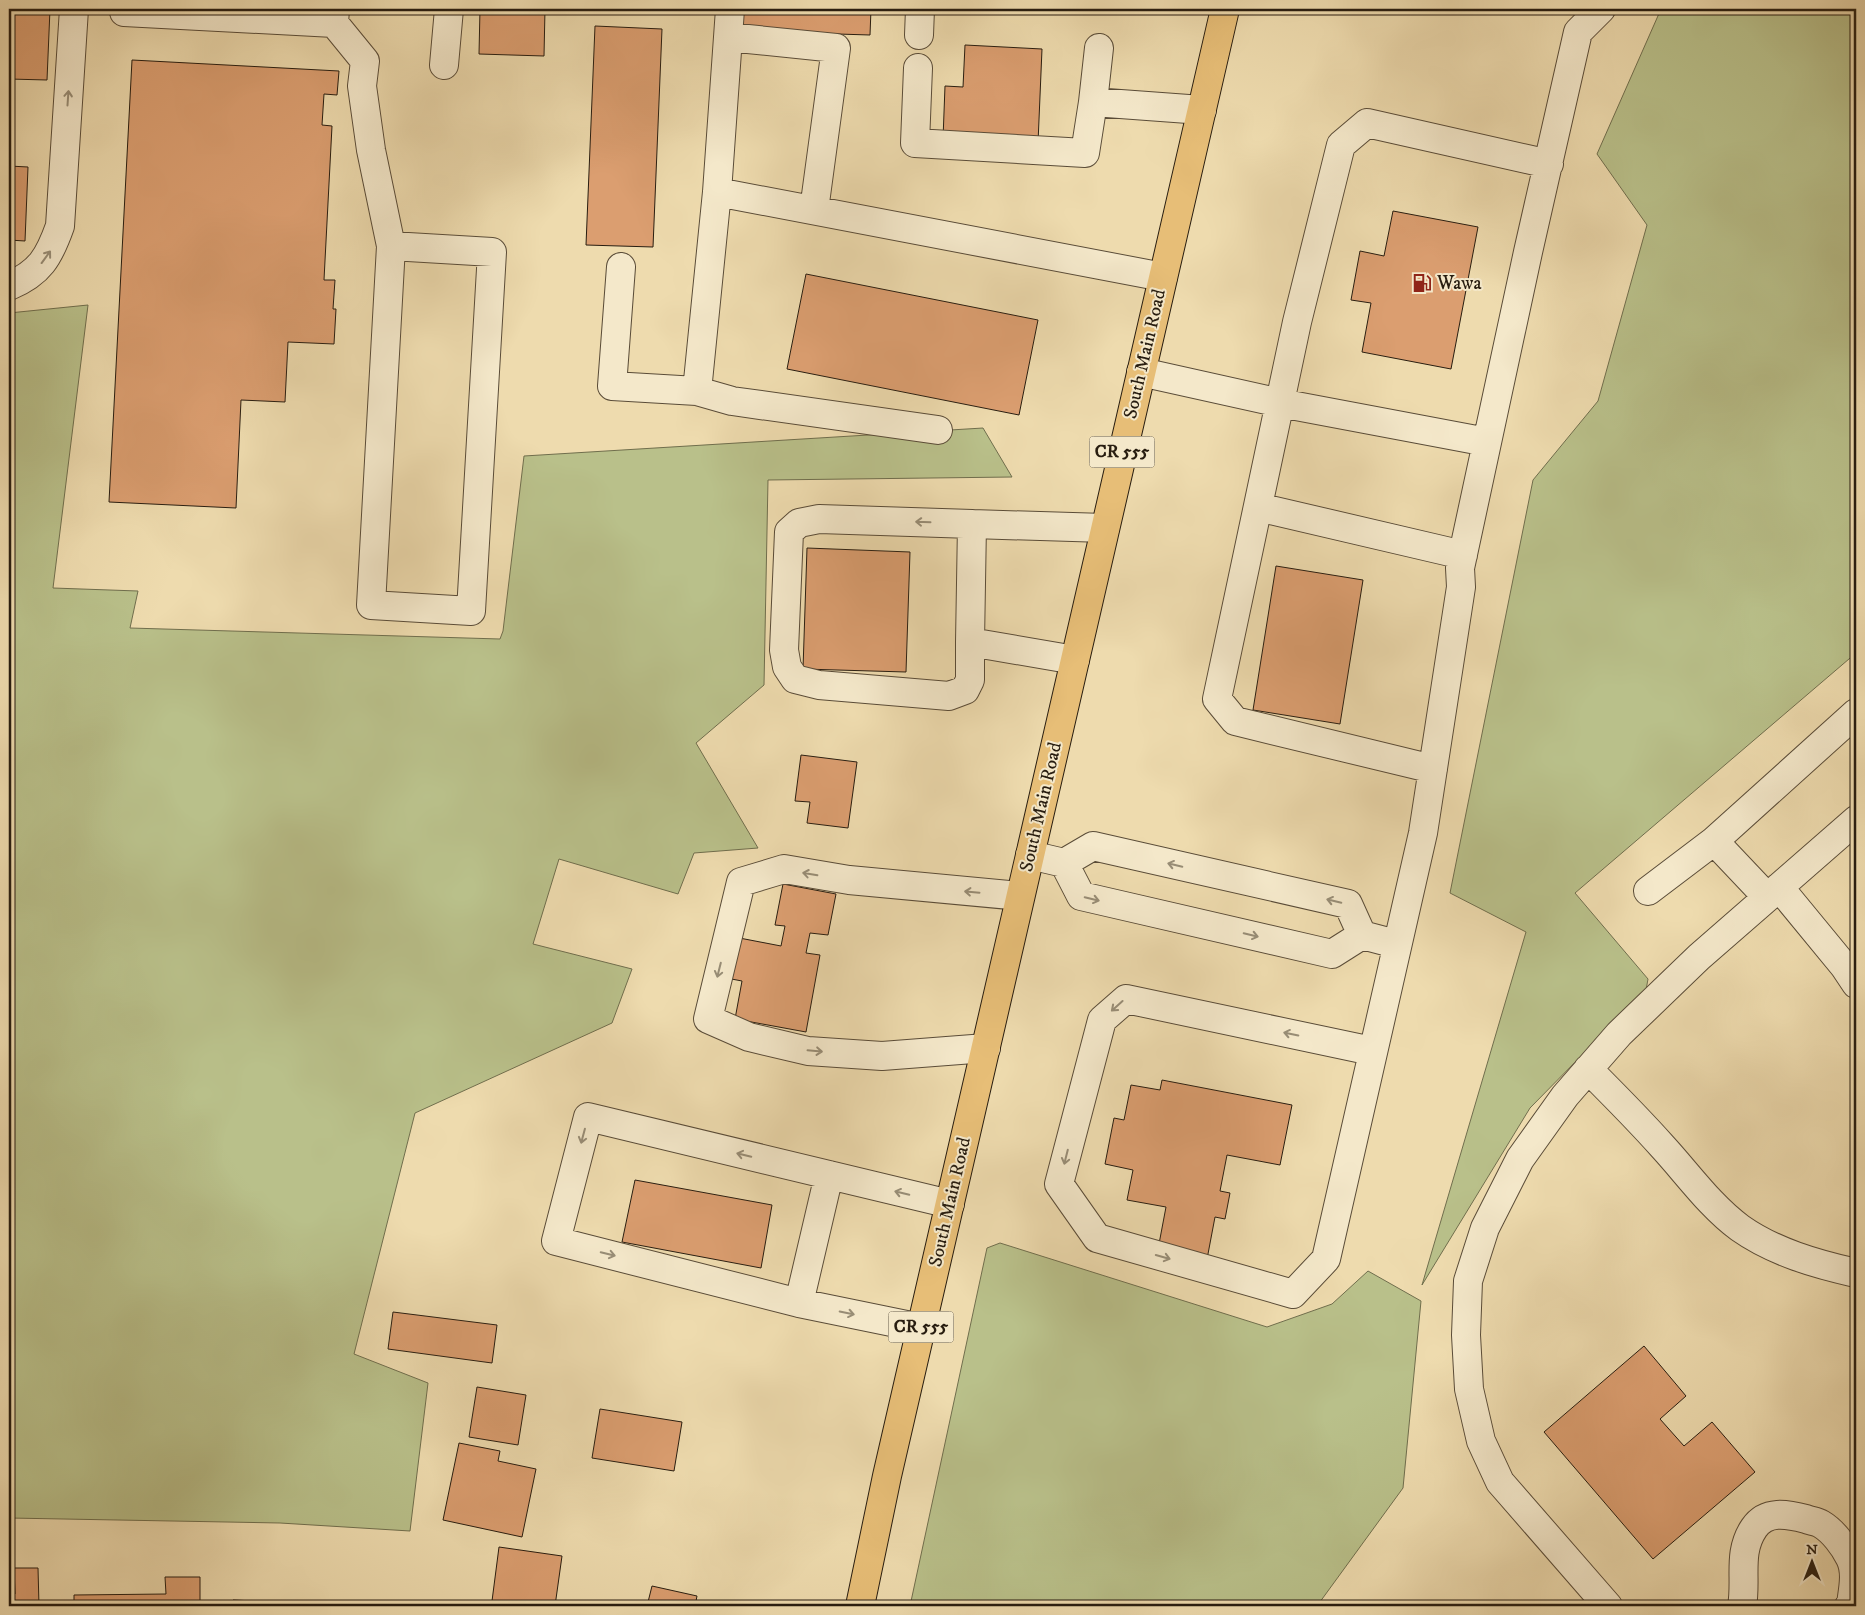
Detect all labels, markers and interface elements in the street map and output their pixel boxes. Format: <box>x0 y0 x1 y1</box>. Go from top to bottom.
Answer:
one-way arrow <box>64 90 73 106</box>
one-way arrow <box>41 250 51 264</box>
fuel station icon: Wawa <box>1411 272 1433 294</box>
place label: Wawa <box>1436 272 1481 295</box>
street label: South Main Road <box>1119 287 1171 421</box>
road number: CR 555 <box>1090 437 1154 468</box>
one-way arrow <box>916 517 932 527</box>
street label: South Main Road <box>1015 740 1067 874</box>
one-way arrow <box>1168 859 1184 869</box>
one-way arrow <box>803 868 819 878</box>
one-way arrow <box>964 887 980 896</box>
one-way arrow <box>1084 895 1100 904</box>
one-way arrow <box>1326 896 1342 905</box>
one-way arrow <box>1242 931 1258 940</box>
one-way arrow <box>714 962 723 978</box>
one-way arrow <box>1111 1000 1124 1012</box>
one-way arrow <box>1283 1028 1299 1038</box>
one-way arrow <box>807 1047 823 1056</box>
one-way arrow <box>578 1128 587 1144</box>
street label: South Main Road <box>924 1135 976 1269</box>
one-way arrow <box>1061 1149 1070 1165</box>
one-way arrow <box>737 1150 753 1159</box>
one-way arrow <box>895 1188 911 1197</box>
one-way arrow <box>599 1250 615 1260</box>
one-way arrow <box>1155 1252 1171 1262</box>
one-way arrow <box>839 1309 855 1318</box>
road number: CR 555 <box>888 1311 954 1342</box>
north arrow <box>1788 1538 1838 1588</box>
text: N <box>1806 1541 1818 1559</box>

